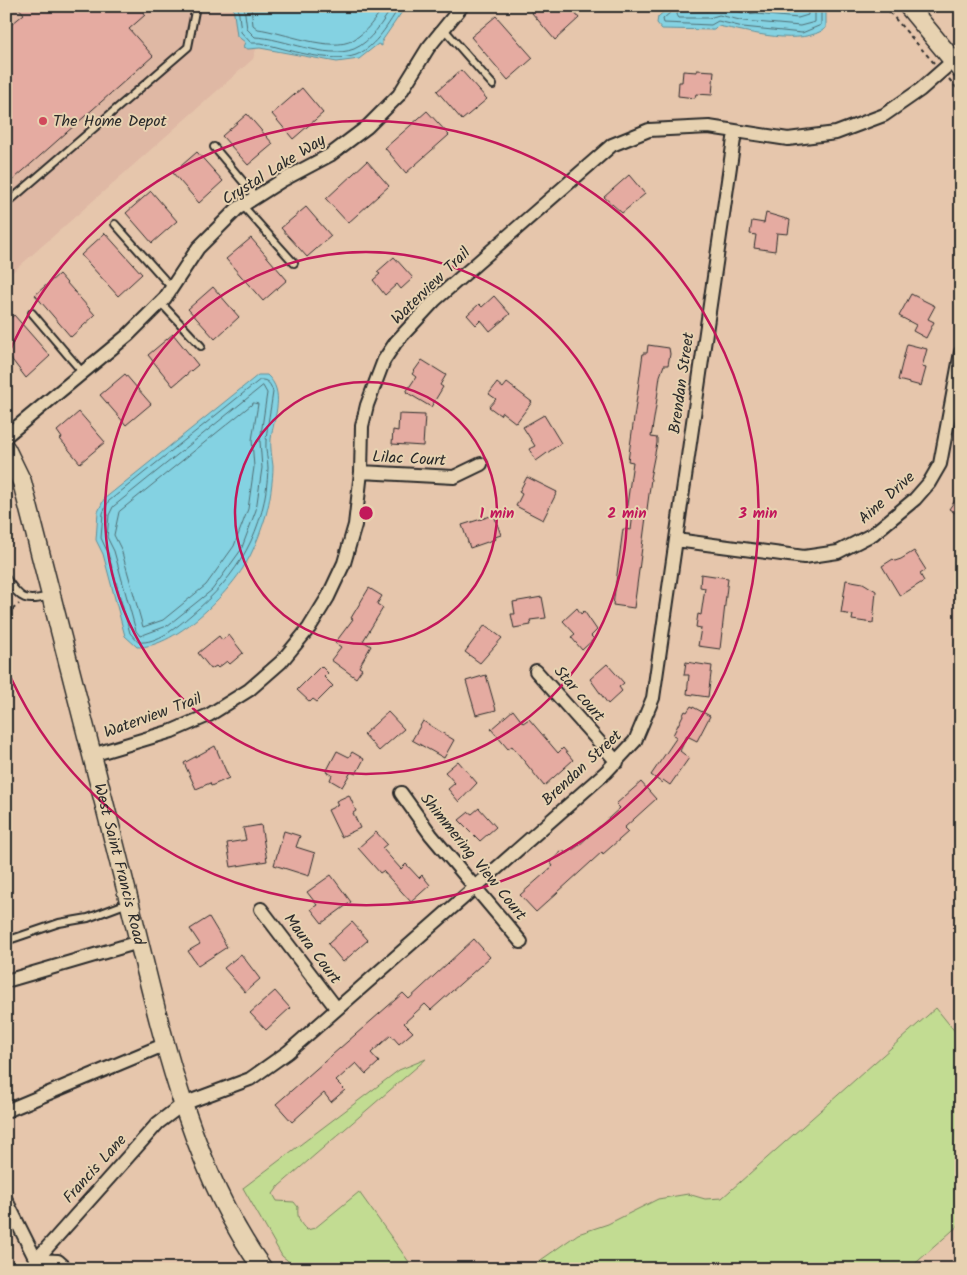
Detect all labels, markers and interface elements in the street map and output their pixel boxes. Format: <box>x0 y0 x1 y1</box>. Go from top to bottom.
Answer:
place label: The Home Depot <box>53 109 167 134</box>
marker: The Home Depot <box>37 115 49 127</box>
street label: Crystal Lake Way <box>217 128 331 212</box>
street label: Waterview Trail <box>385 241 477 331</box>
street label: Brendan Street <box>663 330 702 435</box>
street label: Lilac Court <box>372 445 447 473</box>
street label: Aine Drive <box>853 466 921 530</box>
text: 1 min <box>480 502 514 526</box>
text: 2 min <box>607 502 647 526</box>
text: 3 min <box>738 502 777 526</box>
centre of rings <box>357 504 375 522</box>
street label: Star court <box>547 660 611 728</box>
street label: Waterview Trail <box>100 687 206 745</box>
street label: Brendan Street <box>536 723 628 812</box>
street label: West Saint Francis Road <box>87 780 152 949</box>
street label: Shimmering View Court <box>414 788 533 927</box>
street label: Maura Court <box>277 908 347 990</box>
street label: Francis Lane <box>57 1129 133 1209</box>

